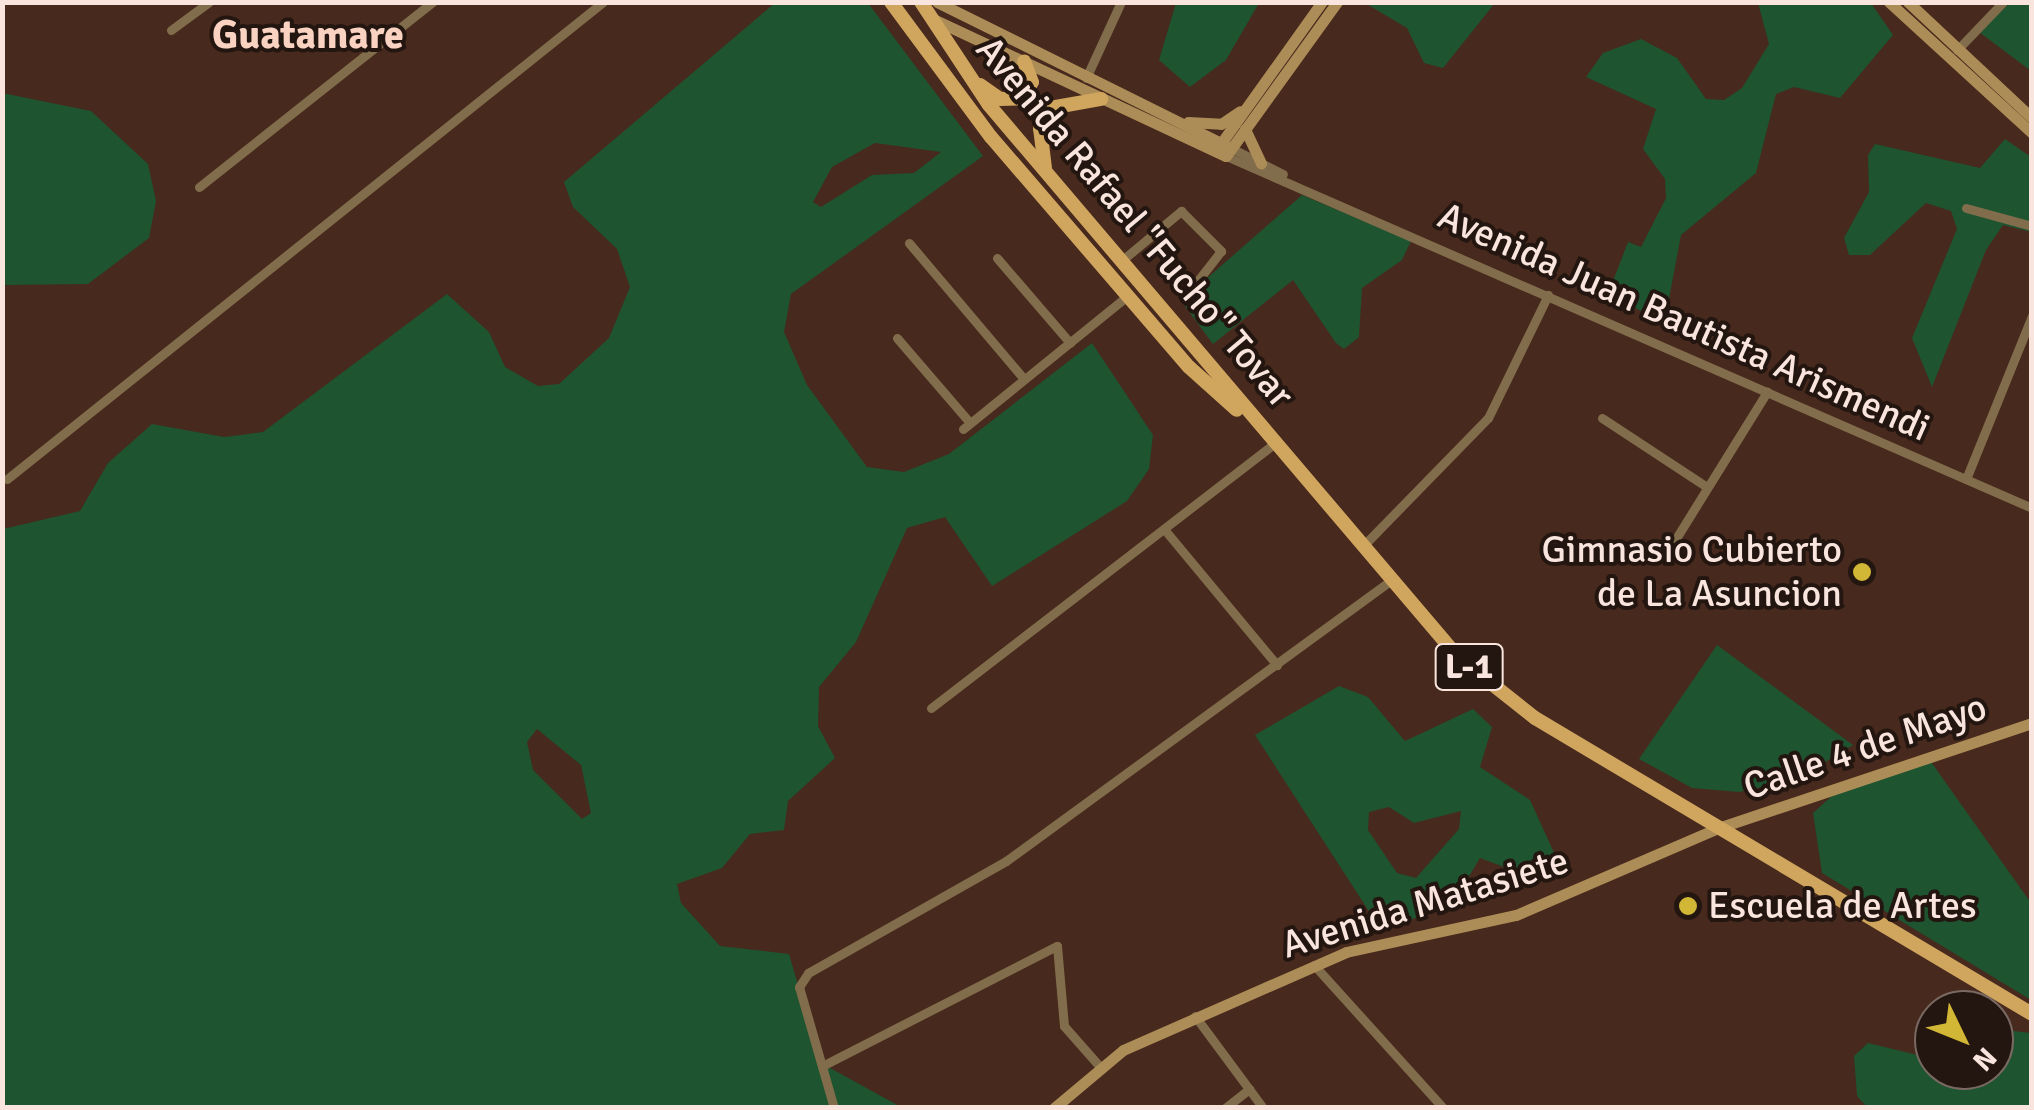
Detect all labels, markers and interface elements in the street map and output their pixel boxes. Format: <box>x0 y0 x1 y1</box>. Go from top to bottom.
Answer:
district label: Guatamare <box>212 11 404 59</box>
street label: Avenida Rafael "Fucho" Tovar <box>966 27 1304 417</box>
street label: Avenida Juan Bautista Arismendi <box>1431 193 1937 451</box>
place label: Gimnasio Cubierto de La Asuncion <box>1541 527 1842 616</box>
marker: Gimnasio Cubierto de La Asuncion <box>1851 561 1873 583</box>
road number: L-1 <box>1434 637 1504 697</box>
street label: Calle 4 de Mayo <box>1738 684 1992 810</box>
street label: Avenida Matasiete <box>1276 838 1574 968</box>
place label: Escuela de Artes <box>1708 883 1977 929</box>
marker: Escuela de Artes <box>1677 895 1699 917</box>
north arrow <box>1914 990 2014 1090</box>
text: N <box>1965 1040 2004 1078</box>

